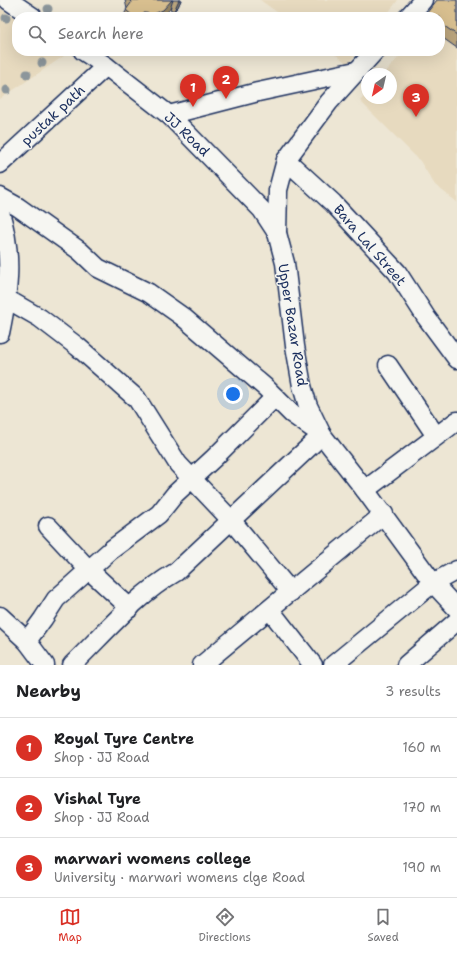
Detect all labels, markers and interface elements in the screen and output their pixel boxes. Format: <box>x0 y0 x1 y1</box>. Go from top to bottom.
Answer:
search box <box>12 12 445 56</box>
icon: search <box>26 23 48 45</box>
text: Search here <box>58 24 144 44</box>
pin: 2 <box>213 66 239 99</box>
north arrow <box>361 68 397 104</box>
pin: 1 <box>180 74 206 107</box>
street label: pustak path <box>17 81 89 149</box>
pin: 3 <box>403 84 429 117</box>
street label: JJ Road <box>160 108 214 160</box>
street label: Bara Lal Street <box>330 201 410 289</box>
street label: Upper Bazar Road <box>274 262 312 388</box>
your location <box>223 384 243 404</box>
text: Nearby <box>16 680 81 702</box>
text: 3 results <box>385 683 441 700</box>
text: Royal Tyre Centre <box>54 729 194 749</box>
text: 1 <box>26 739 32 756</box>
text: 160 m <box>403 739 441 756</box>
text: Shop · JJ Road <box>54 749 149 766</box>
text: Vishal Tyre <box>54 789 141 809</box>
text: 2 <box>24 799 34 816</box>
text: 170 m <box>403 799 441 816</box>
text: Shop · JJ Road <box>54 809 149 826</box>
text: marwari womens college <box>54 849 251 869</box>
text: 3 <box>24 859 34 876</box>
text: 190 m <box>402 859 441 876</box>
text: University · marwari womens clge Road <box>54 869 305 886</box>
tab: Map <box>58 906 82 945</box>
tab: Directions <box>198 906 251 945</box>
tab: Saved <box>367 906 399 945</box>

